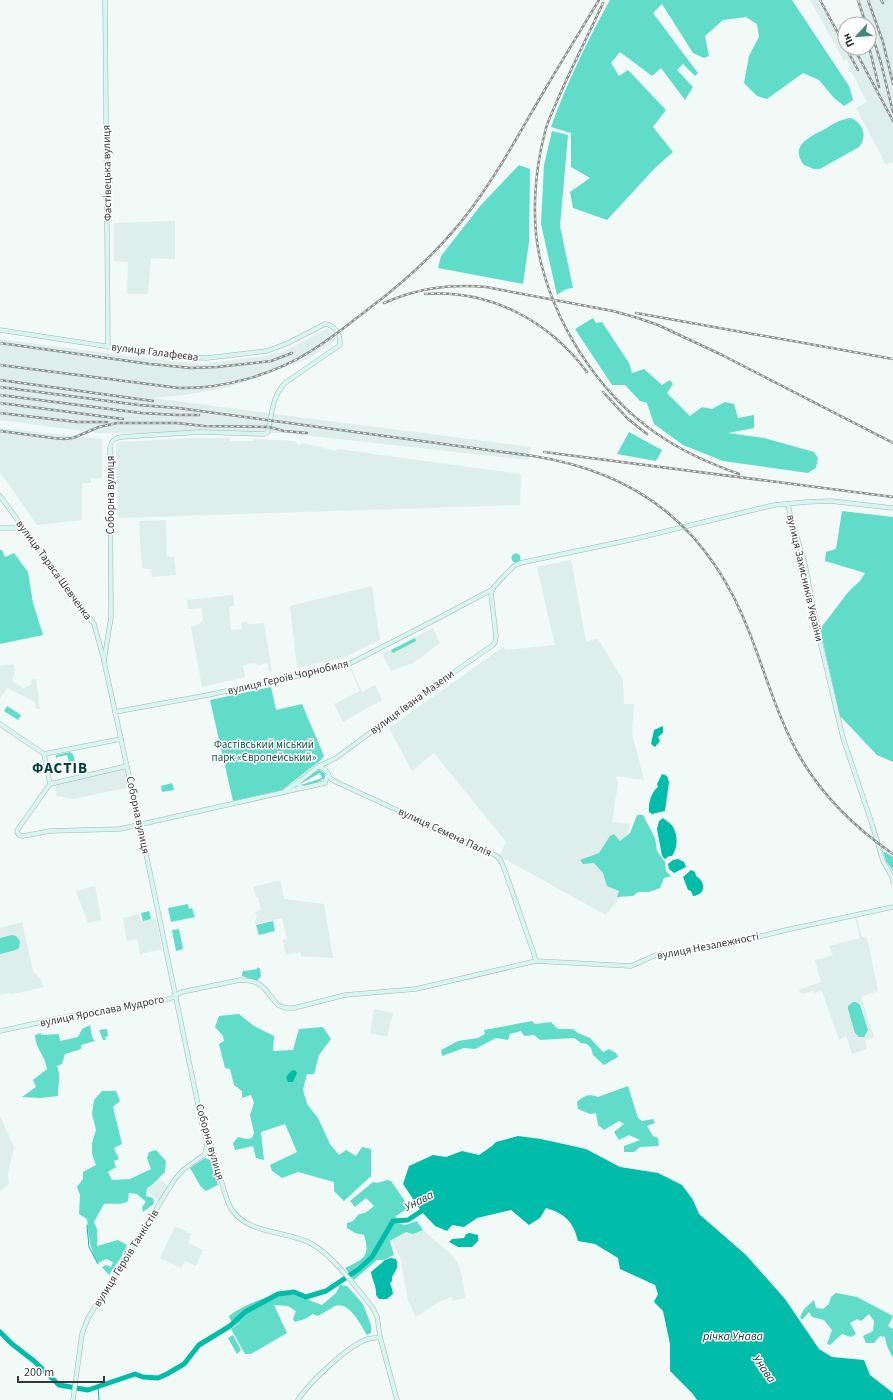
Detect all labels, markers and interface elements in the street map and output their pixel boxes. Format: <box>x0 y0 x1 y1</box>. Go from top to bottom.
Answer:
north arrow <box>837 16 877 56</box>
text: Пн <box>839 31 858 50</box>
street label: Фастівецька вулиця <box>99 125 115 221</box>
street label: вулиця Галафеєва <box>111 339 199 365</box>
street label: Соборна вулиця <box>103 456 118 534</box>
street label: вулиця Захисників України <box>783 513 827 643</box>
street label: вулиця Тараса Шевченка <box>13 517 95 623</box>
street label: вулиця Героїв Чорнобиля <box>226 656 350 698</box>
street label: вулиця Івана Мазепи <box>367 666 457 738</box>
park label: Фастівський міський парк «Європейський» <box>212 737 317 765</box>
district label: ФАСТІВ <box>32 758 88 779</box>
street label: Соборна вулиця <box>122 775 154 855</box>
street label: вулиця Семена Палія <box>396 804 494 860</box>
street label: вулиця Незалежності <box>656 929 760 963</box>
street label: вулиця Ярослава Мудрого <box>39 992 165 1030</box>
street label: Соборна вулиця <box>192 1102 228 1182</box>
water label: Унава <box>401 1186 437 1216</box>
street label: вулиця Героїв Танкістів <box>90 1206 162 1310</box>
water label: річка Унава <box>702 1328 764 1345</box>
water label: Унава <box>748 1352 780 1387</box>
scale bar <box>18 1358 104 1384</box>
text: 200 m <box>24 1364 54 1381</box>

